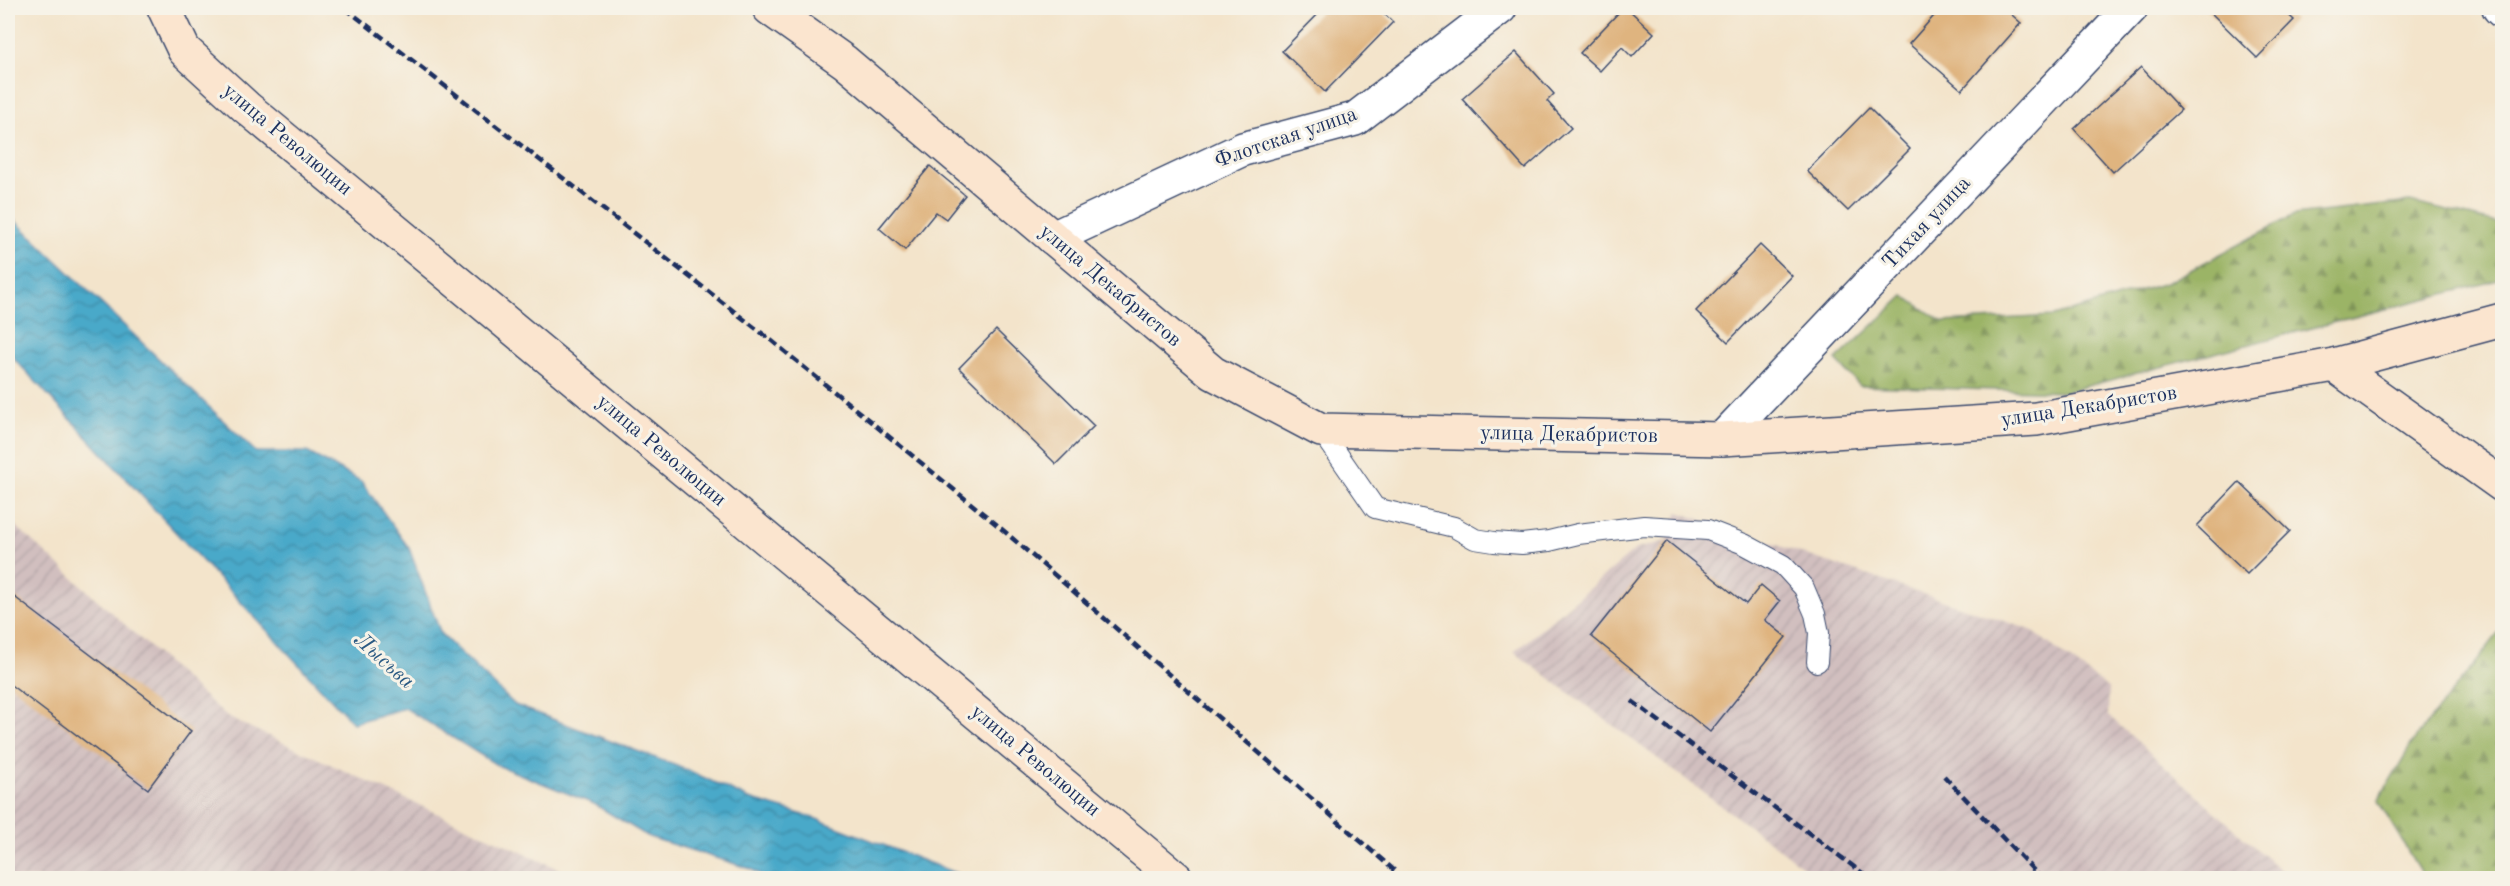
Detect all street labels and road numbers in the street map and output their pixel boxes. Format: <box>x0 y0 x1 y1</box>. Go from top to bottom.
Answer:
street label: улица Революции <box>218 80 356 200</box>
street label: Флотская улица <box>1212 104 1360 172</box>
street label: Тихая улица <box>1879 173 1975 273</box>
street label: улица Декабристов <box>1035 221 1185 351</box>
street label: улица Декабристов <box>2000 383 2178 431</box>
street label: улица Революции <box>592 391 730 511</box>
street label: улица Декабристов <box>1480 423 1658 447</box>
street label: улица Революции <box>966 701 1104 821</box>

